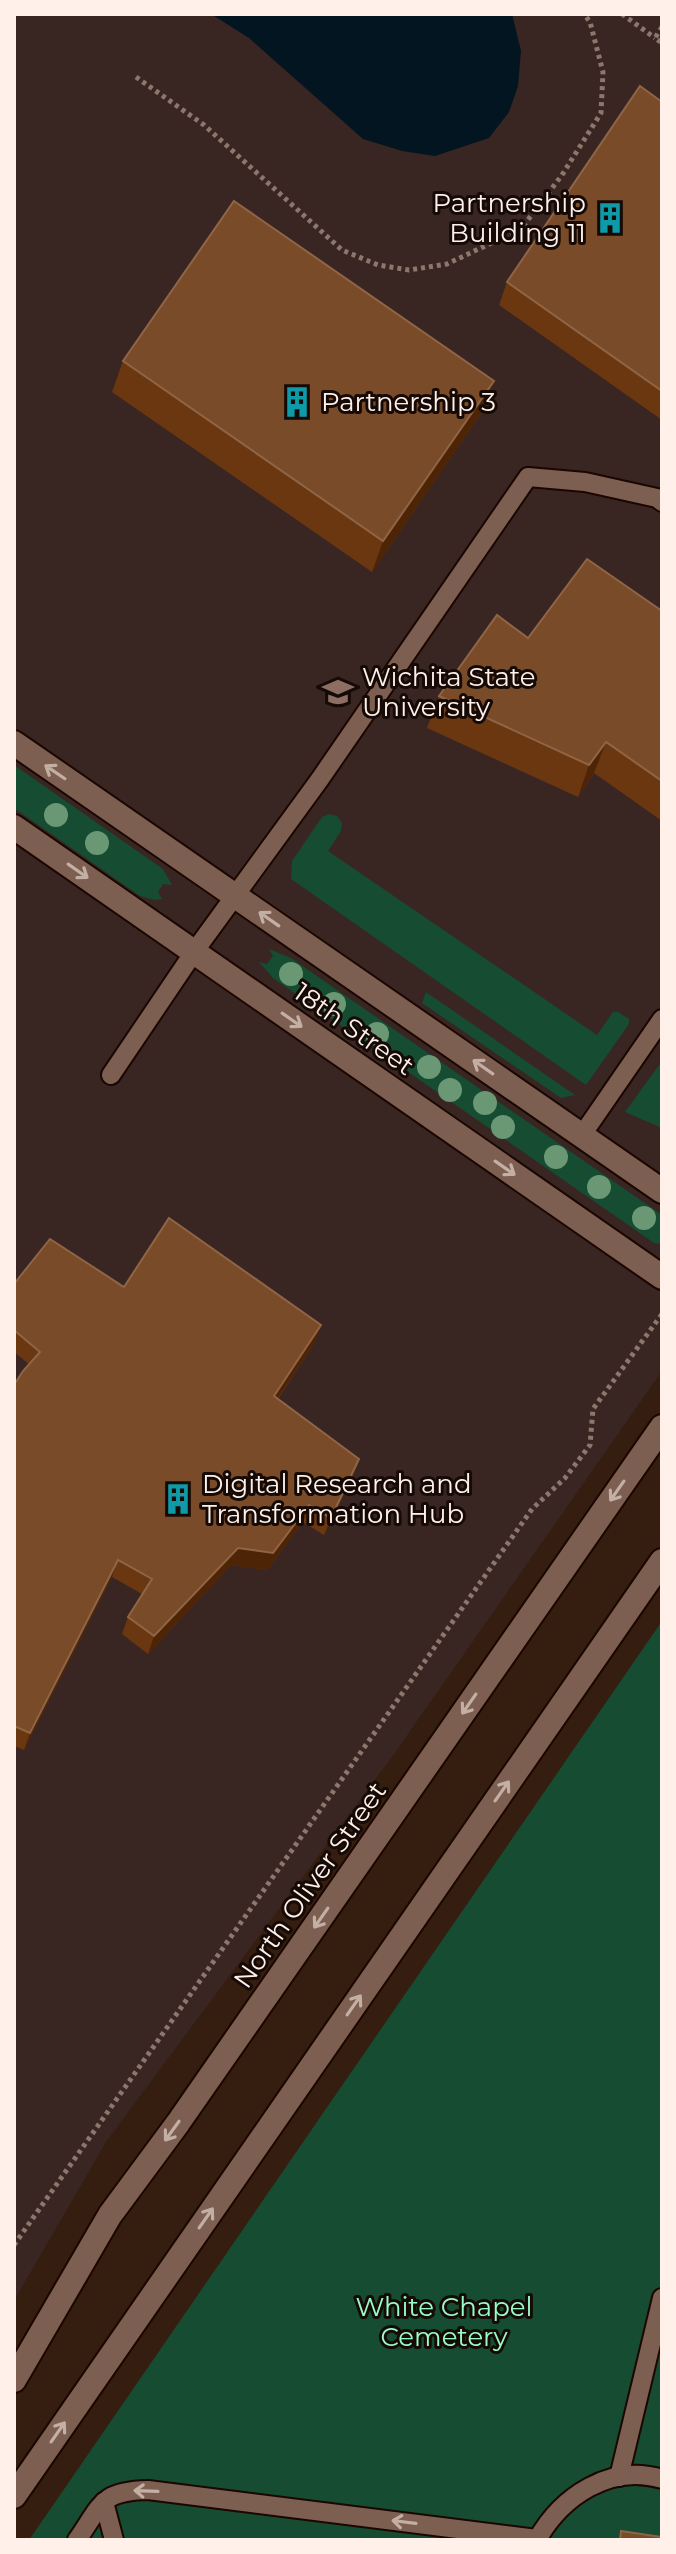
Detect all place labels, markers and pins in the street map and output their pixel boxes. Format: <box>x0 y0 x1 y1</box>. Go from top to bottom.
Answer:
place label: Partnership Building 11 <box>432 187 586 249</box>
building icon: Partnership Building 11 <box>593 201 627 235</box>
building icon: Partnership 3 <box>280 385 314 419</box>
place label: Partnership 3 <box>321 386 496 418</box>
place label: Wichita State University <box>362 661 536 723</box>
school or university icon: Wichita State University <box>321 675 355 709</box>
place label: Digital Research and Transformation Hub <box>202 1468 472 1530</box>
building icon: Digital Research and Transformation Hub <box>161 1482 195 1516</box>

